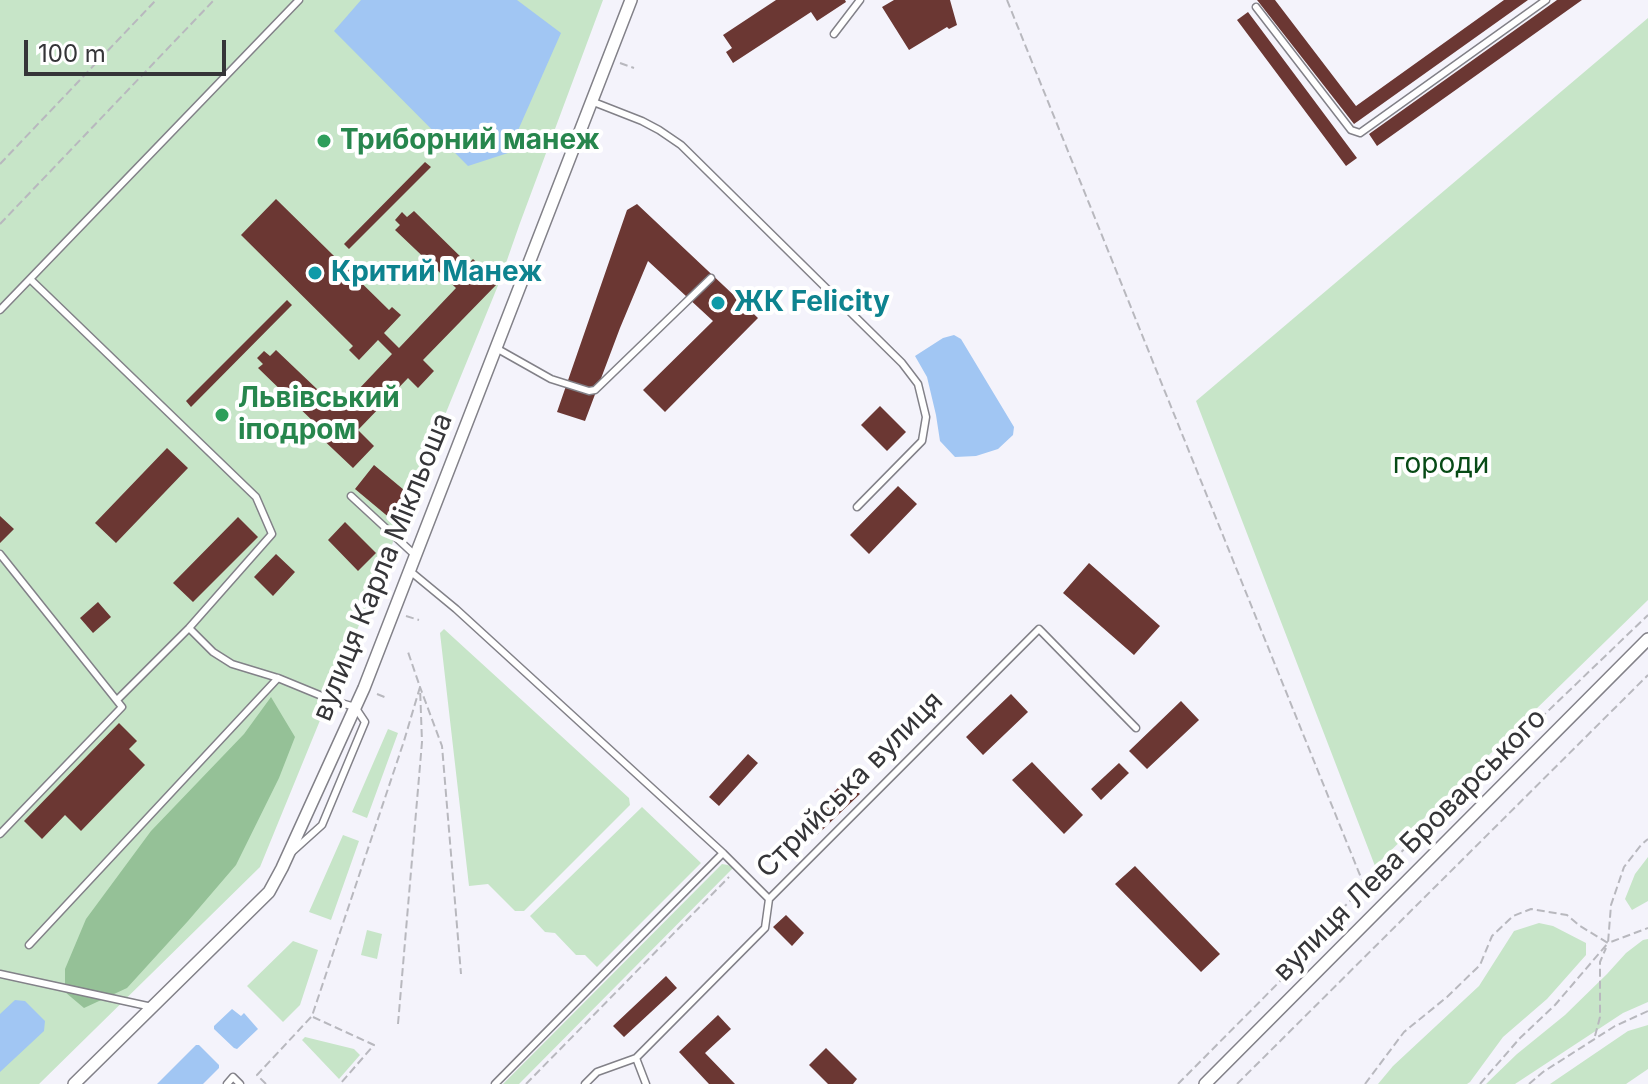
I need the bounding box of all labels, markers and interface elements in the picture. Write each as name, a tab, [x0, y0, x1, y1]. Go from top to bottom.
scale bar	[28, 24, 230, 74]
text: 100 m	[38, 39, 106, 68]
place label: Триборний манеж	[340, 124, 600, 158]
marker: Триборний манеж	[315, 132, 333, 150]
place label: Критий Манеж	[331, 256, 542, 290]
marker: Критий Манеж	[306, 264, 324, 282]
place label: ЖК Felicity	[734, 286, 890, 320]
marker: ЖК Felicity	[709, 294, 727, 312]
place label: Львівський іподром	[238, 382, 400, 448]
marker: Львівський іподром	[213, 406, 231, 424]
street label: вулиця Карла Мікльоша	[306, 408, 460, 726]
park label: городи	[1393, 448, 1489, 482]
street label: Стрийська вулиця	[750, 685, 950, 885]
street label: вулиця Лева Броварського	[1267, 702, 1553, 988]

